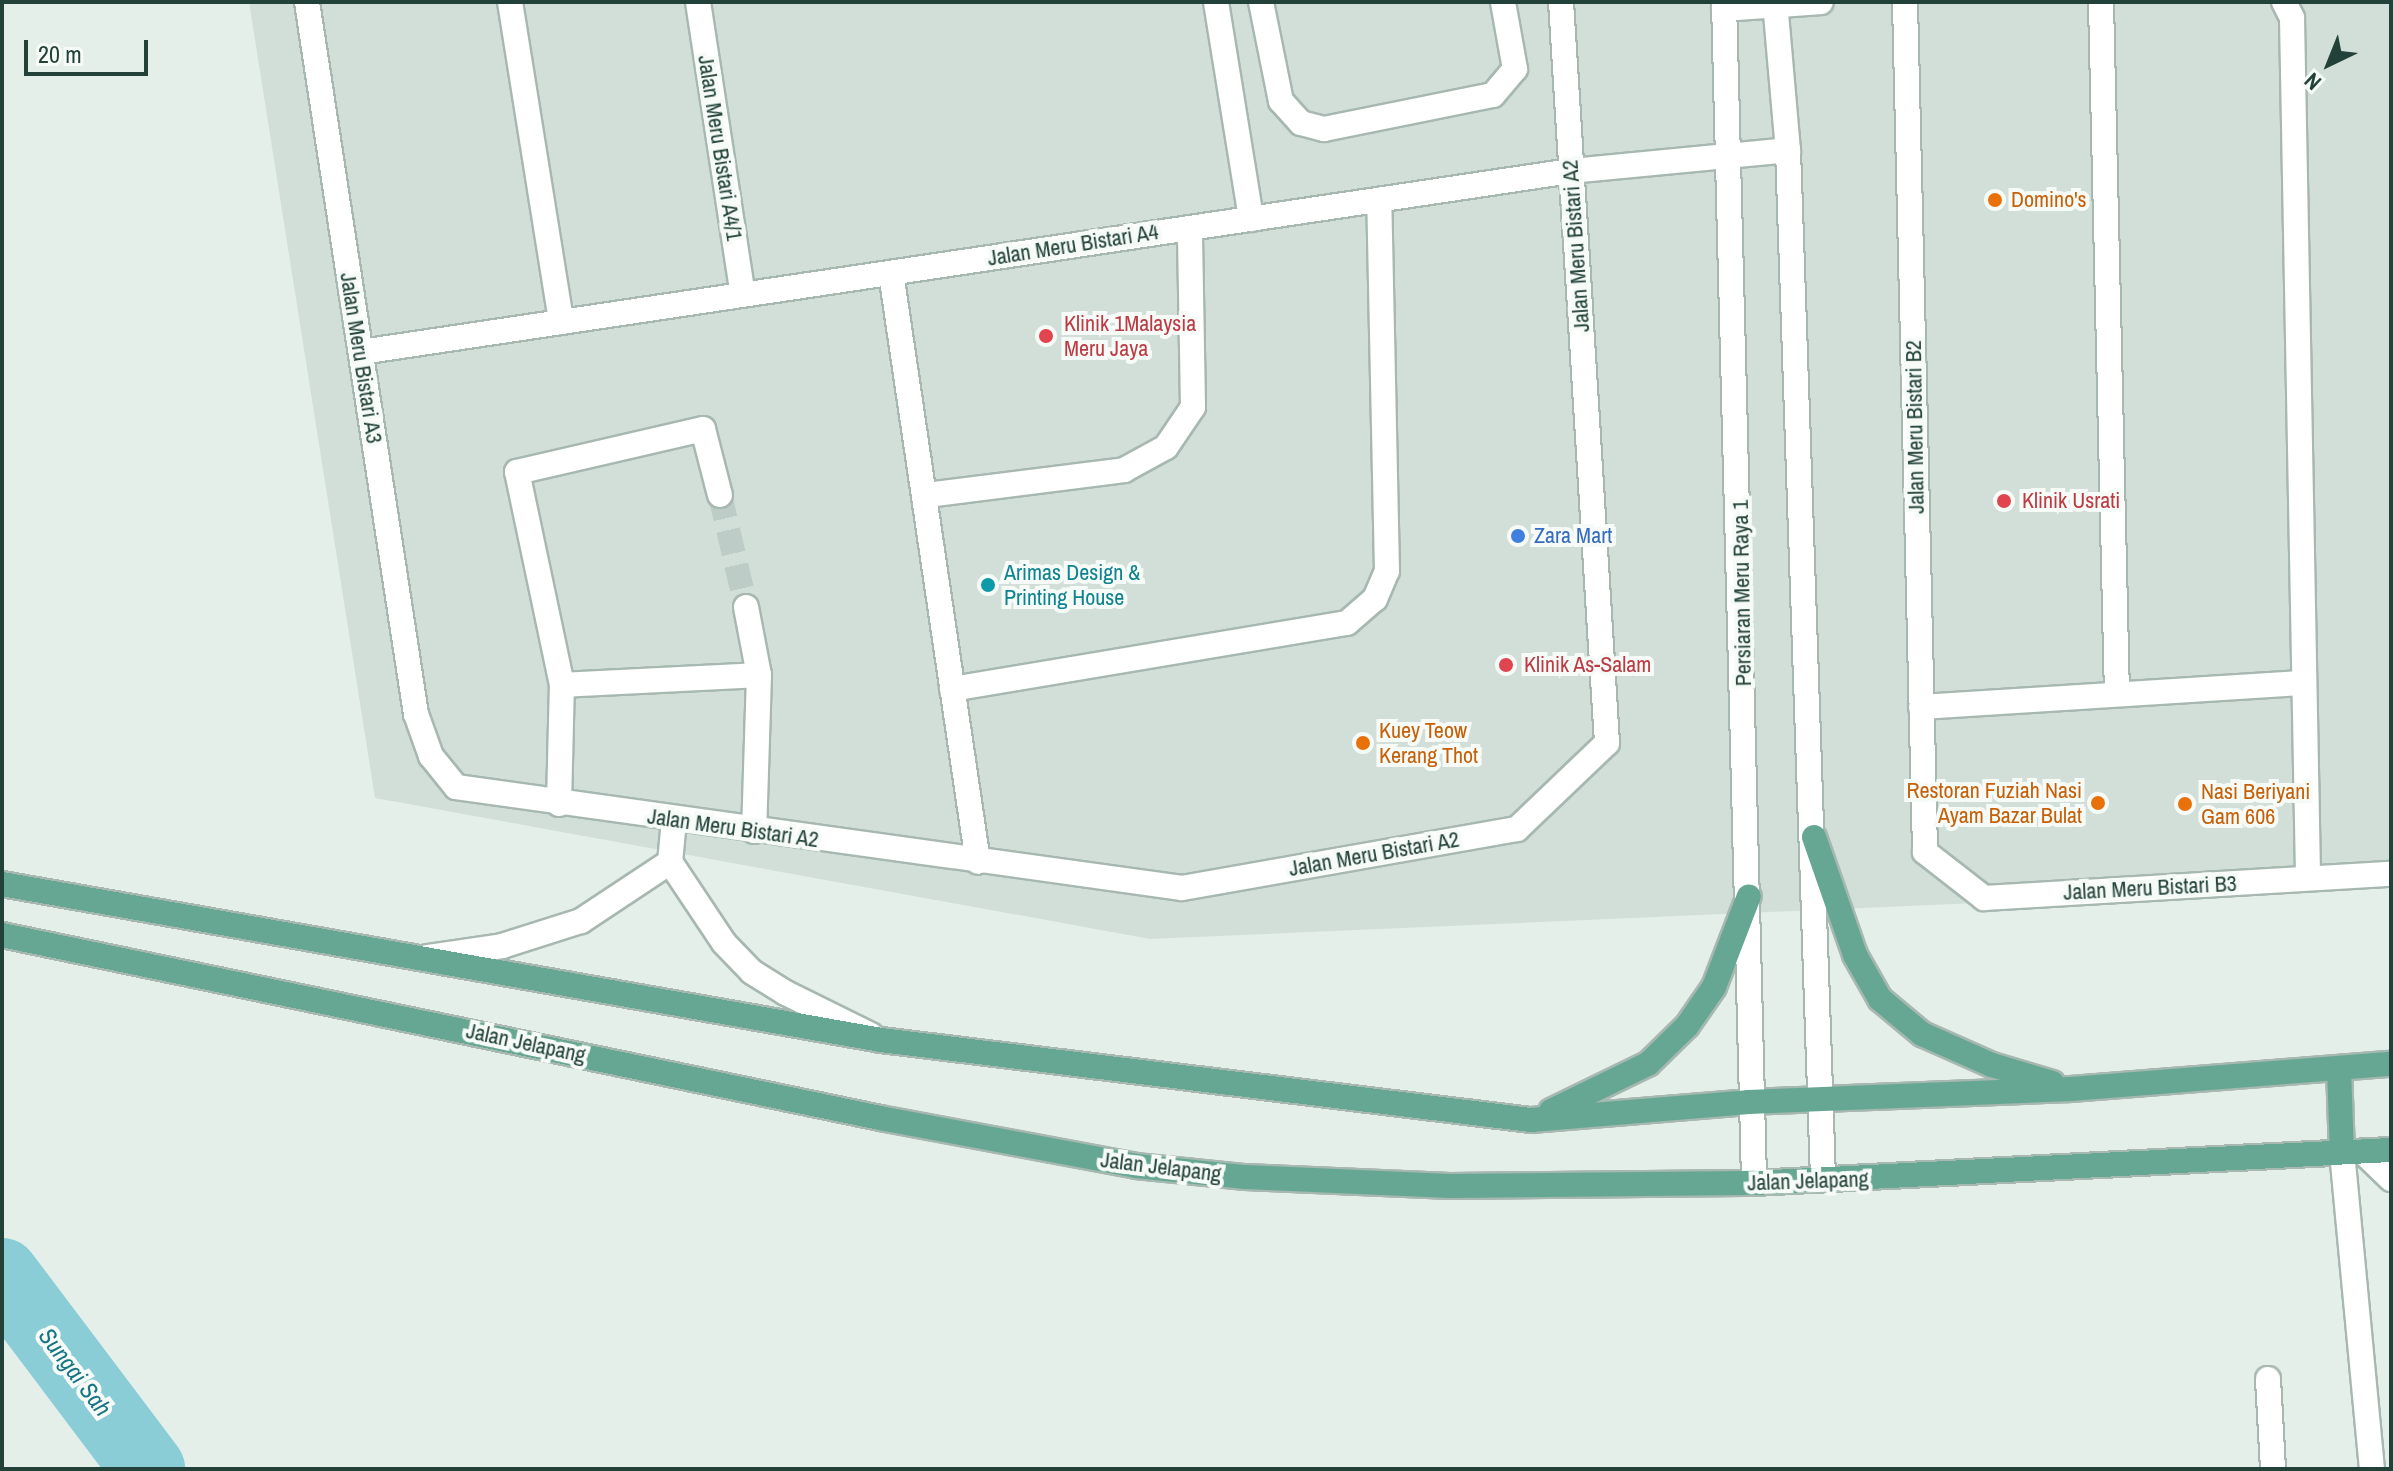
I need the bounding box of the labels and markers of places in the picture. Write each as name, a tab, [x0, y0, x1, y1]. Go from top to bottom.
place label: Domino's	[2011, 187, 2087, 213]
marker: Domino's	[1986, 191, 2004, 209]
place label: Klinik 1Malaysia Meru Jaya	[1064, 310, 1196, 362]
marker: Klinik 1Malaysia Meru Jaya	[1035, 325, 1057, 347]
place label: Klinik Usrati	[2022, 488, 2120, 514]
marker: Klinik Usrati	[1993, 490, 2015, 512]
place label: Zara Mart	[1534, 523, 1612, 549]
marker: Zara Mart	[1509, 527, 1527, 545]
place label: Arimas Design & Printing House	[1004, 559, 1140, 610]
marker: Arimas Design & Printing House	[979, 576, 997, 594]
place label: Klinik As-Salam	[1524, 652, 1652, 678]
marker: Klinik As-Salam	[1495, 654, 1517, 676]
place label: Kuey Teow Kerang Thot	[1379, 717, 1478, 768]
marker: Kuey Teow Kerang Thot	[1354, 734, 1372, 752]
place label: Restoran Fuziah Nasi Ayam Bazar Bulat	[1907, 777, 2082, 828]
place label: Nasi Beriyani Gam 606	[2201, 778, 2310, 830]
marker: Restoran Fuziah Nasi Ayam Bazar Bulat	[2089, 794, 2107, 812]
marker: Nasi Beriyani Gam 606	[2176, 795, 2194, 813]

